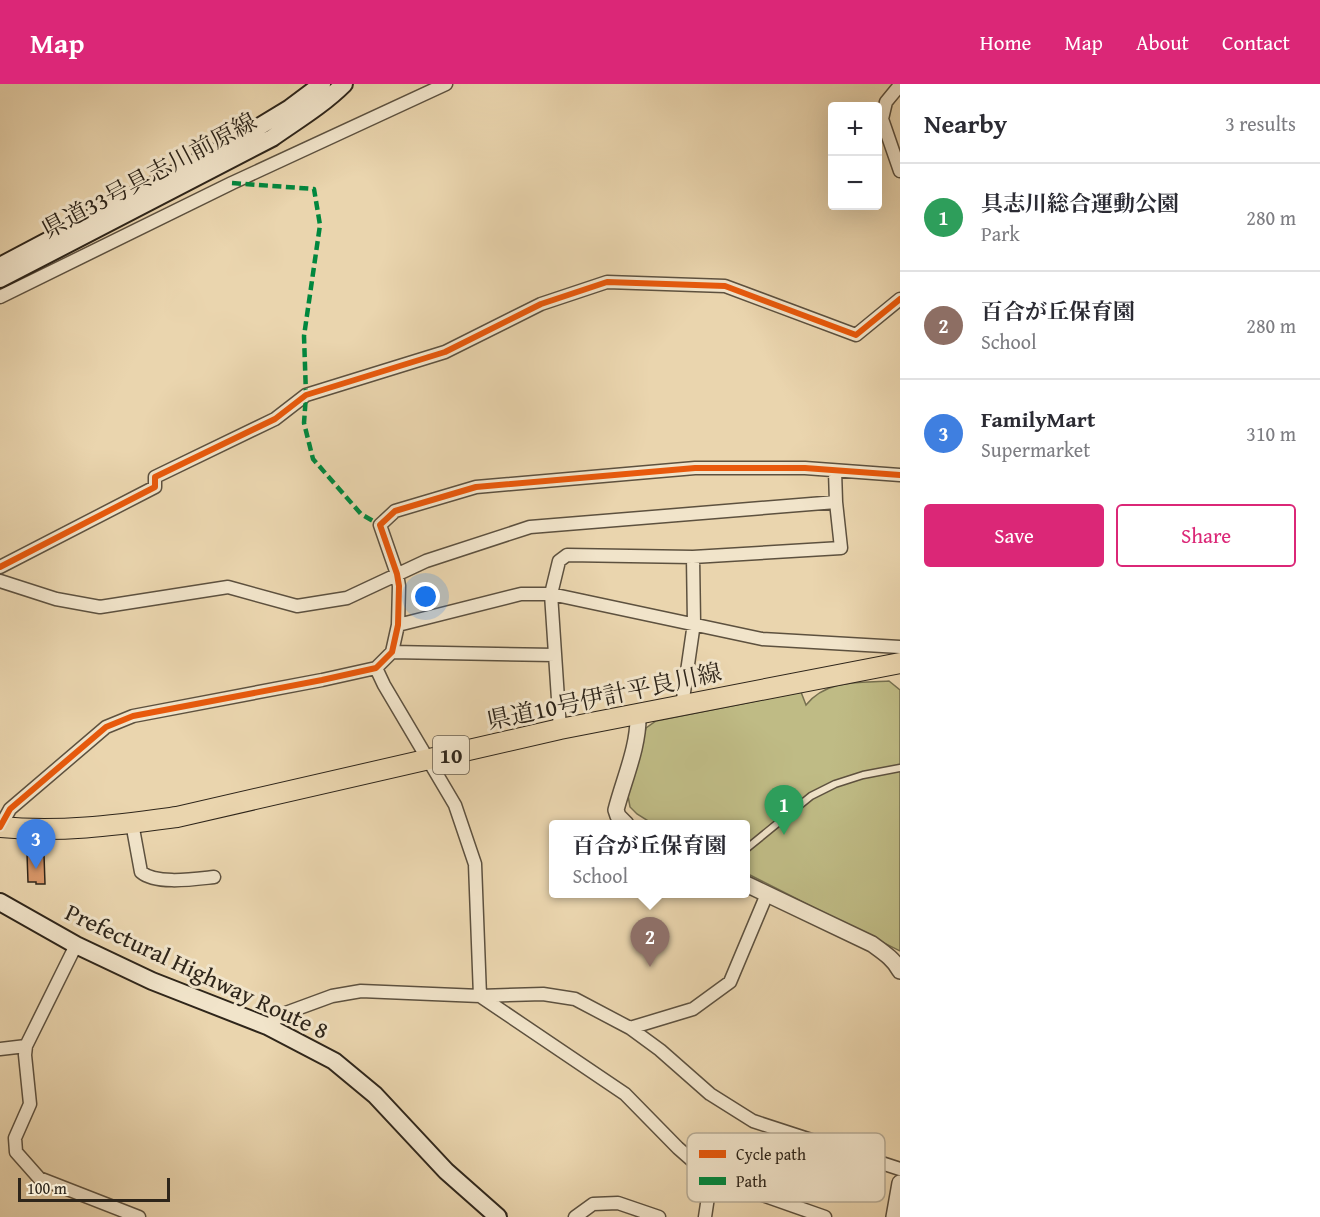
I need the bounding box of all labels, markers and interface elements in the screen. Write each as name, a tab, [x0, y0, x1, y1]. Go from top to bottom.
text: Map	[30, 22, 84, 63]
text: Home	[980, 27, 1031, 58]
text: Map	[1064, 27, 1103, 58]
text: About	[1136, 27, 1189, 58]
text: Contact	[1222, 27, 1290, 58]
map controls	[828, 102, 882, 210]
button: +	[828, 102, 882, 156]
street label: 県道33号具志川前原線	[35, 103, 263, 247]
text: Nearby	[924, 104, 1007, 143]
text: 3 results	[1225, 109, 1296, 138]
button: −	[828, 156, 882, 210]
text: 具志川総合運動公園	[981, 187, 1179, 219]
text: 1	[938, 203, 949, 232]
text: 280 m	[1246, 203, 1296, 232]
text: Park	[981, 219, 1020, 248]
text: 百合が丘保育園	[981, 295, 1135, 327]
text: 2	[938, 311, 949, 340]
text: 280 m	[1246, 311, 1296, 340]
text: School	[981, 327, 1037, 356]
text: FamilyMart	[981, 403, 1095, 435]
text: 3	[938, 419, 949, 448]
text: 310 m	[1246, 419, 1296, 448]
text: Supermarket	[981, 435, 1090, 464]
button: Save	[924, 504, 1104, 567]
button: Share	[1116, 504, 1296, 567]
your location	[411, 582, 440, 611]
street label: 県道10号伊計平良川線	[483, 654, 725, 738]
road number: 10	[433, 736, 469, 774]
pin: 1	[764, 786, 804, 835]
pin: 3	[16, 820, 56, 869]
popup	[549, 820, 750, 898]
text: 百合が丘保育園	[572, 829, 727, 861]
text: School	[572, 861, 628, 890]
street label: Prefectural Highway Route 8	[60, 895, 334, 1047]
pin: 2	[630, 918, 670, 967]
legend	[687, 1133, 885, 1202]
text: Cycle path	[736, 1142, 806, 1166]
text: Path	[736, 1169, 767, 1193]
scale bar	[18, 1175, 170, 1202]
text: 100 m	[27, 1176, 67, 1200]

